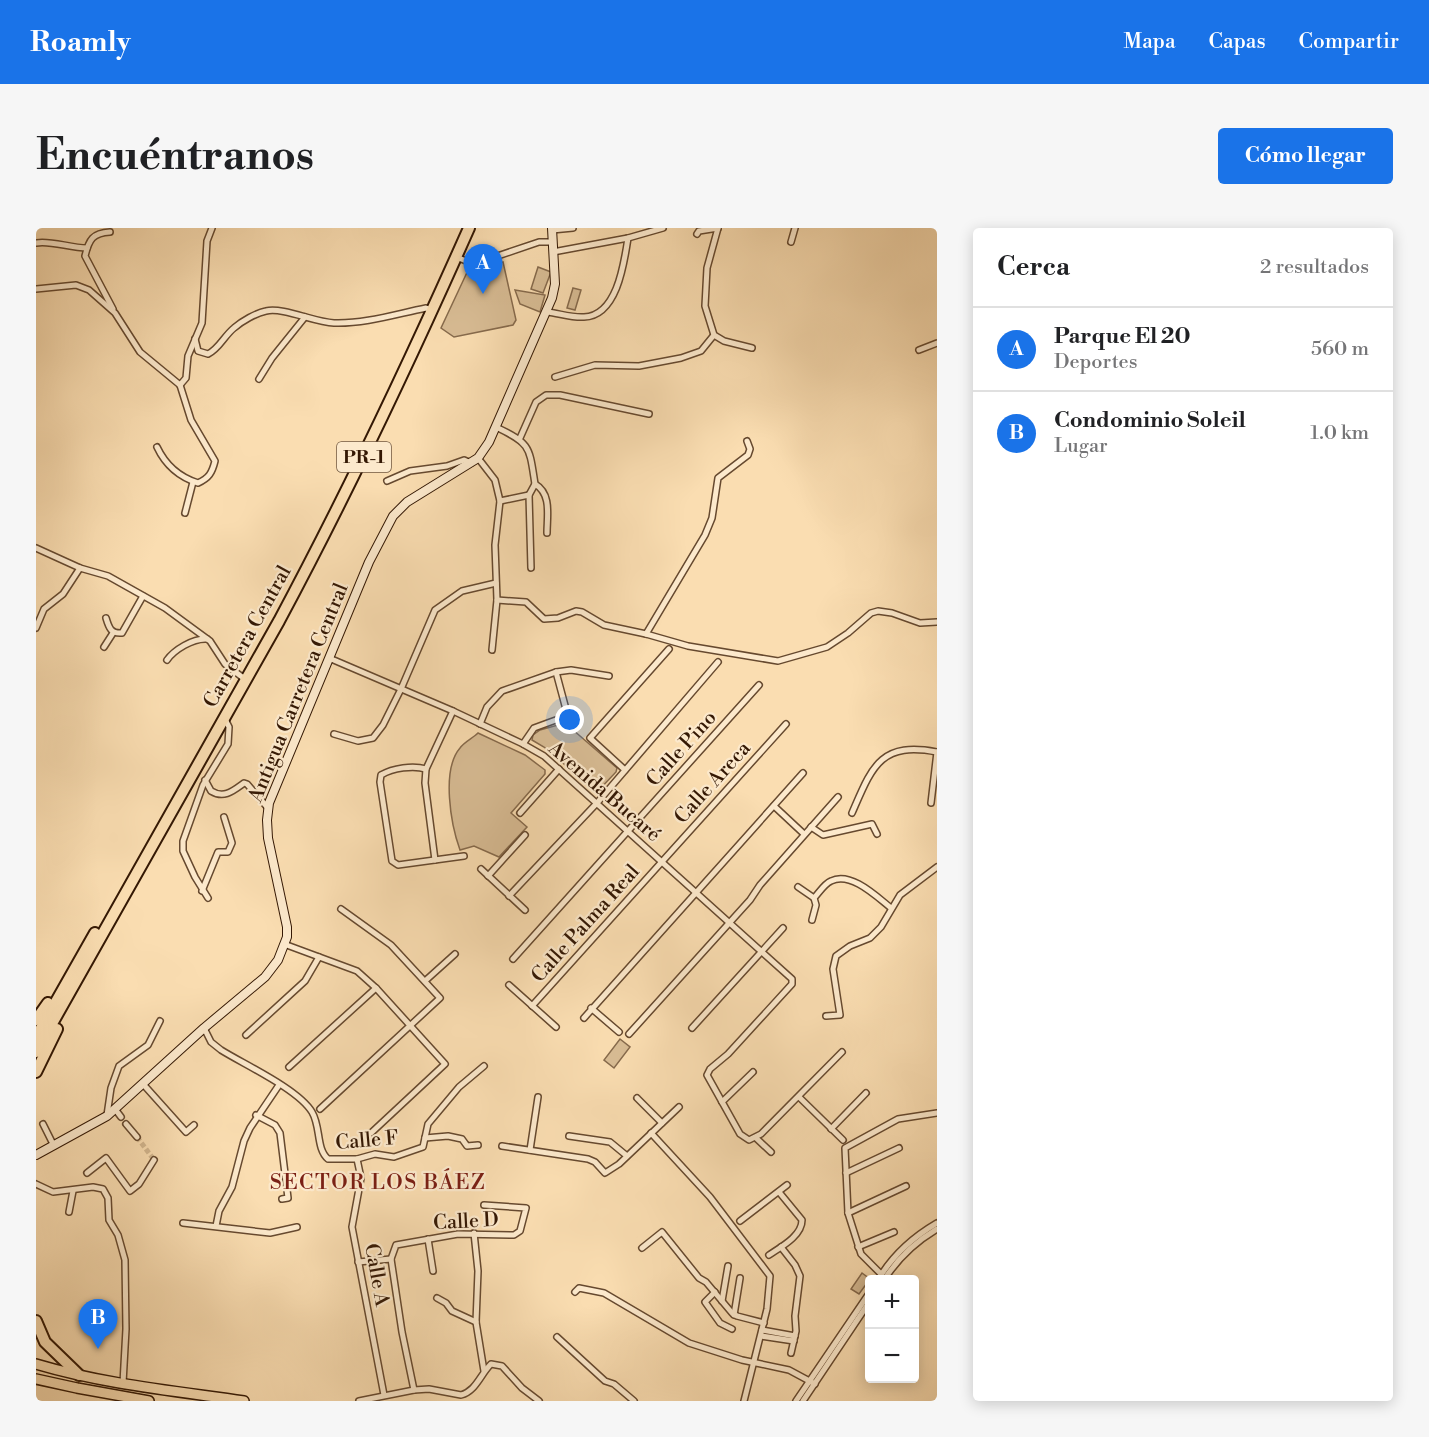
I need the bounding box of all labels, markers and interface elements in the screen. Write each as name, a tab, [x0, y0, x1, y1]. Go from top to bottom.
text: Roamly	[30, 25, 131, 60]
text: Mapa	[1124, 29, 1176, 55]
text: Capas	[1209, 29, 1266, 55]
text: Compartir	[1299, 29, 1399, 55]
button: Cómo llegar	[1218, 128, 1393, 184]
text: Encuéntranos	[36, 130, 314, 183]
pin: A	[464, 244, 502, 294]
text: Cerca	[997, 251, 1070, 283]
text: 2 resultados	[1260, 255, 1369, 280]
text: Parque El 20	[1054, 323, 1190, 350]
text: A	[1009, 337, 1024, 362]
text: 560 m	[1311, 337, 1369, 362]
text: Deportes	[1054, 350, 1137, 375]
text: Condominio Soleil	[1054, 407, 1246, 434]
text: B	[1009, 421, 1024, 446]
text: 1.0 km	[1310, 421, 1369, 446]
text: Lugar	[1054, 434, 1108, 459]
road number: PR-1	[337, 442, 391, 472]
street label: Carretera Central	[199, 561, 297, 712]
street label: Antigua Carretera Central	[243, 580, 354, 807]
your location	[555, 705, 584, 734]
street label: Calle Pino	[641, 706, 723, 792]
street label: Avenida Bucaré	[542, 736, 665, 848]
street label: Calle Areca	[669, 736, 757, 829]
street label: Calle Palma Real	[526, 860, 646, 988]
street label: Calle F	[334, 1126, 400, 1156]
district label: SECTOR LOS BÁEZ	[270, 1168, 486, 1196]
street label: Calle D	[433, 1208, 499, 1236]
street label: Calle A	[358, 1241, 394, 1310]
map controls	[865, 1275, 919, 1383]
button: +	[865, 1275, 919, 1329]
pin: B	[78, 1300, 118, 1349]
button: −	[865, 1329, 919, 1383]

